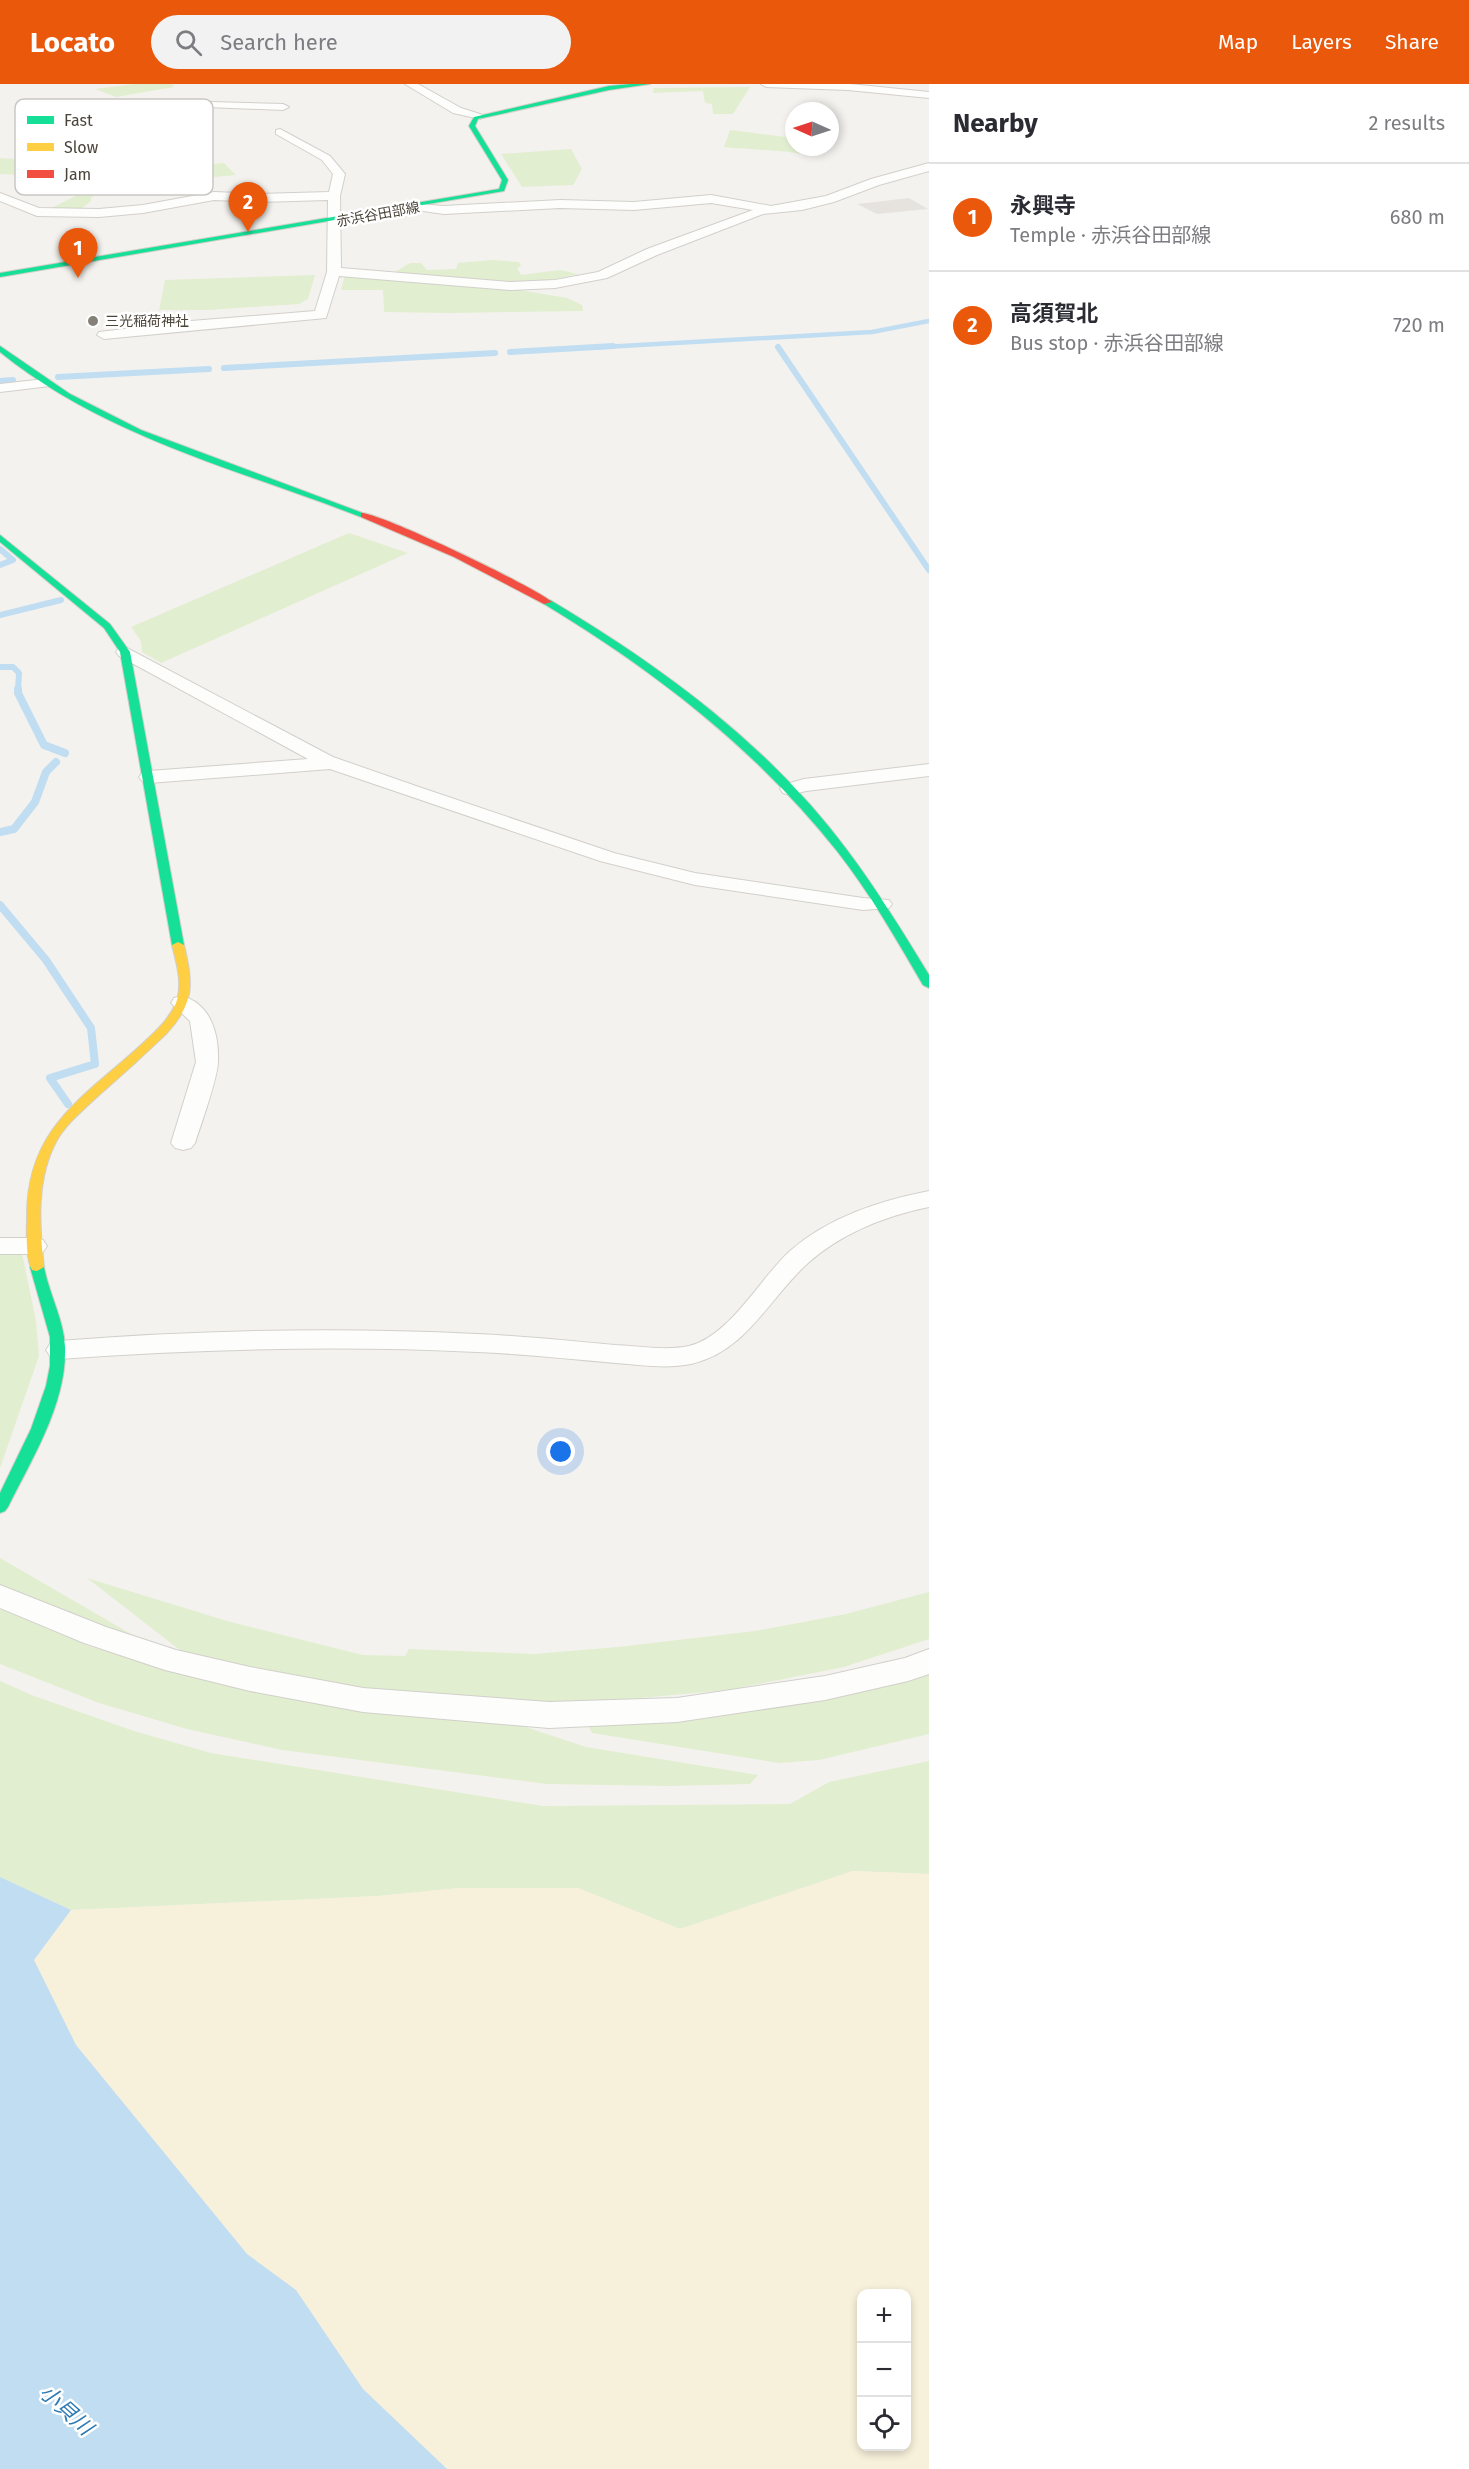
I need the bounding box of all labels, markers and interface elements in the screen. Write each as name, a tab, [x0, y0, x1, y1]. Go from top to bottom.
search box	[151, 15, 571, 69]
text: Locato	[30, 26, 115, 59]
icon: search	[172, 26, 205, 59]
text: Search here	[220, 29, 338, 56]
text: Map	[1218, 29, 1258, 55]
text: Layers	[1291, 29, 1352, 55]
text: Share	[1385, 29, 1439, 55]
legend	[15, 99, 213, 195]
north arrow	[785, 102, 839, 156]
text: Nearby	[953, 108, 1038, 139]
text: Fast	[64, 111, 93, 130]
text: 2 results	[1368, 111, 1445, 135]
text: Slow	[64, 138, 99, 157]
text: Jam	[64, 165, 91, 184]
pin: 2	[228, 182, 268, 232]
text: 永興寺	[1010, 192, 1076, 219]
street label: 赤浜谷田部線	[335, 199, 421, 230]
text: 1	[968, 205, 977, 229]
text: 680 m	[1390, 205, 1445, 229]
text: Temple · 赤浜谷田部線	[1010, 223, 1211, 247]
pin: 1	[58, 228, 98, 278]
text: 高須賀北	[1010, 300, 1098, 327]
place label: 三光稲荷神社	[105, 313, 189, 330]
text: 2	[967, 313, 978, 337]
text: 720 m	[1393, 313, 1445, 337]
marker: 三光稲荷神社	[86, 314, 100, 328]
text: Bus stop · 赤浜谷田部線	[1010, 331, 1224, 355]
your location	[546, 1437, 575, 1466]
map controls	[857, 2289, 911, 2451]
button: +	[857, 2289, 911, 2343]
button: −	[857, 2343, 911, 2397]
water label: 小貝川	[34, 2379, 100, 2442]
button: locate	[857, 2397, 911, 2451]

